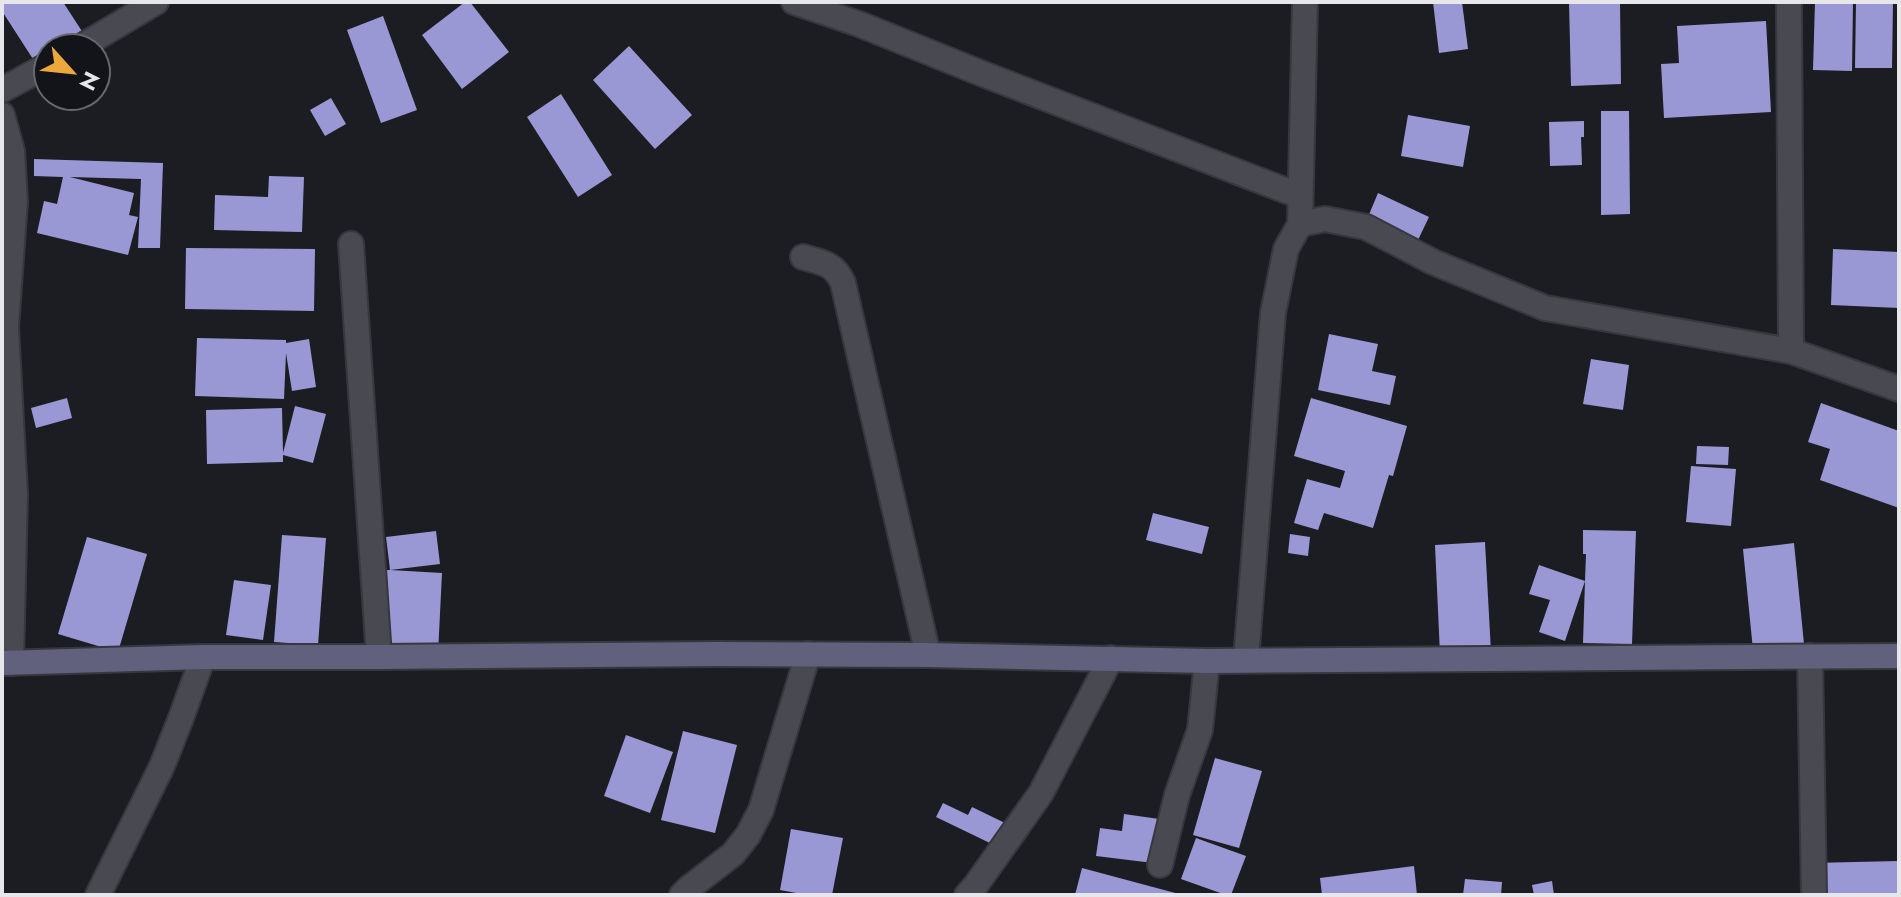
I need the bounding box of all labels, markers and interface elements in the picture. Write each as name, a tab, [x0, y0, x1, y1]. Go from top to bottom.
north arrow	[32, 32, 112, 112]
text: N	[72, 66, 108, 96]

